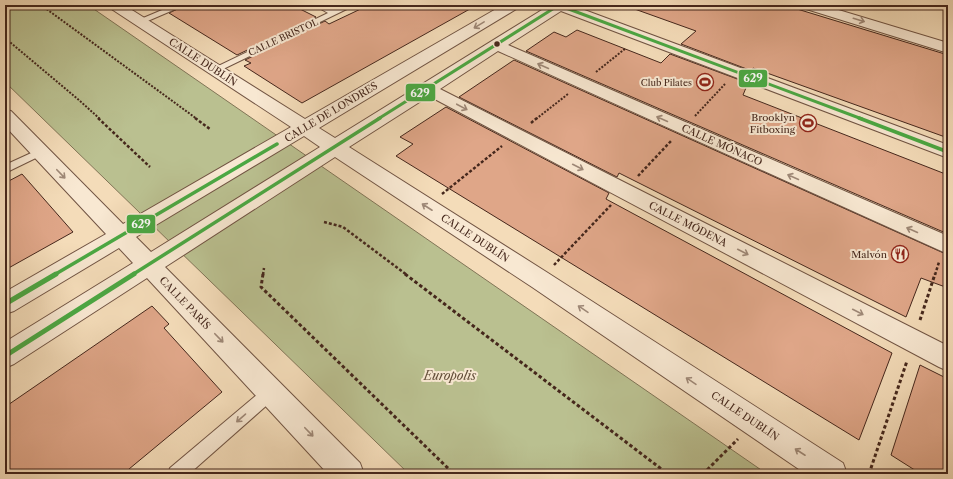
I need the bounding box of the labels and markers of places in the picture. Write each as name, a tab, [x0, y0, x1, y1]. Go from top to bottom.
unlabelled marker	[492, 39, 502, 49]
sports icon: Club Pilates	[695, 72, 715, 92]
place label: Club Pilates	[641, 77, 692, 88]
place label: Brooklyn Fitboxing	[750, 111, 796, 136]
sports icon: Brooklyn Fitboxing	[798, 113, 818, 133]
restaurant icon: Malvón	[890, 244, 910, 264]
place label: Malvón	[851, 248, 888, 261]

